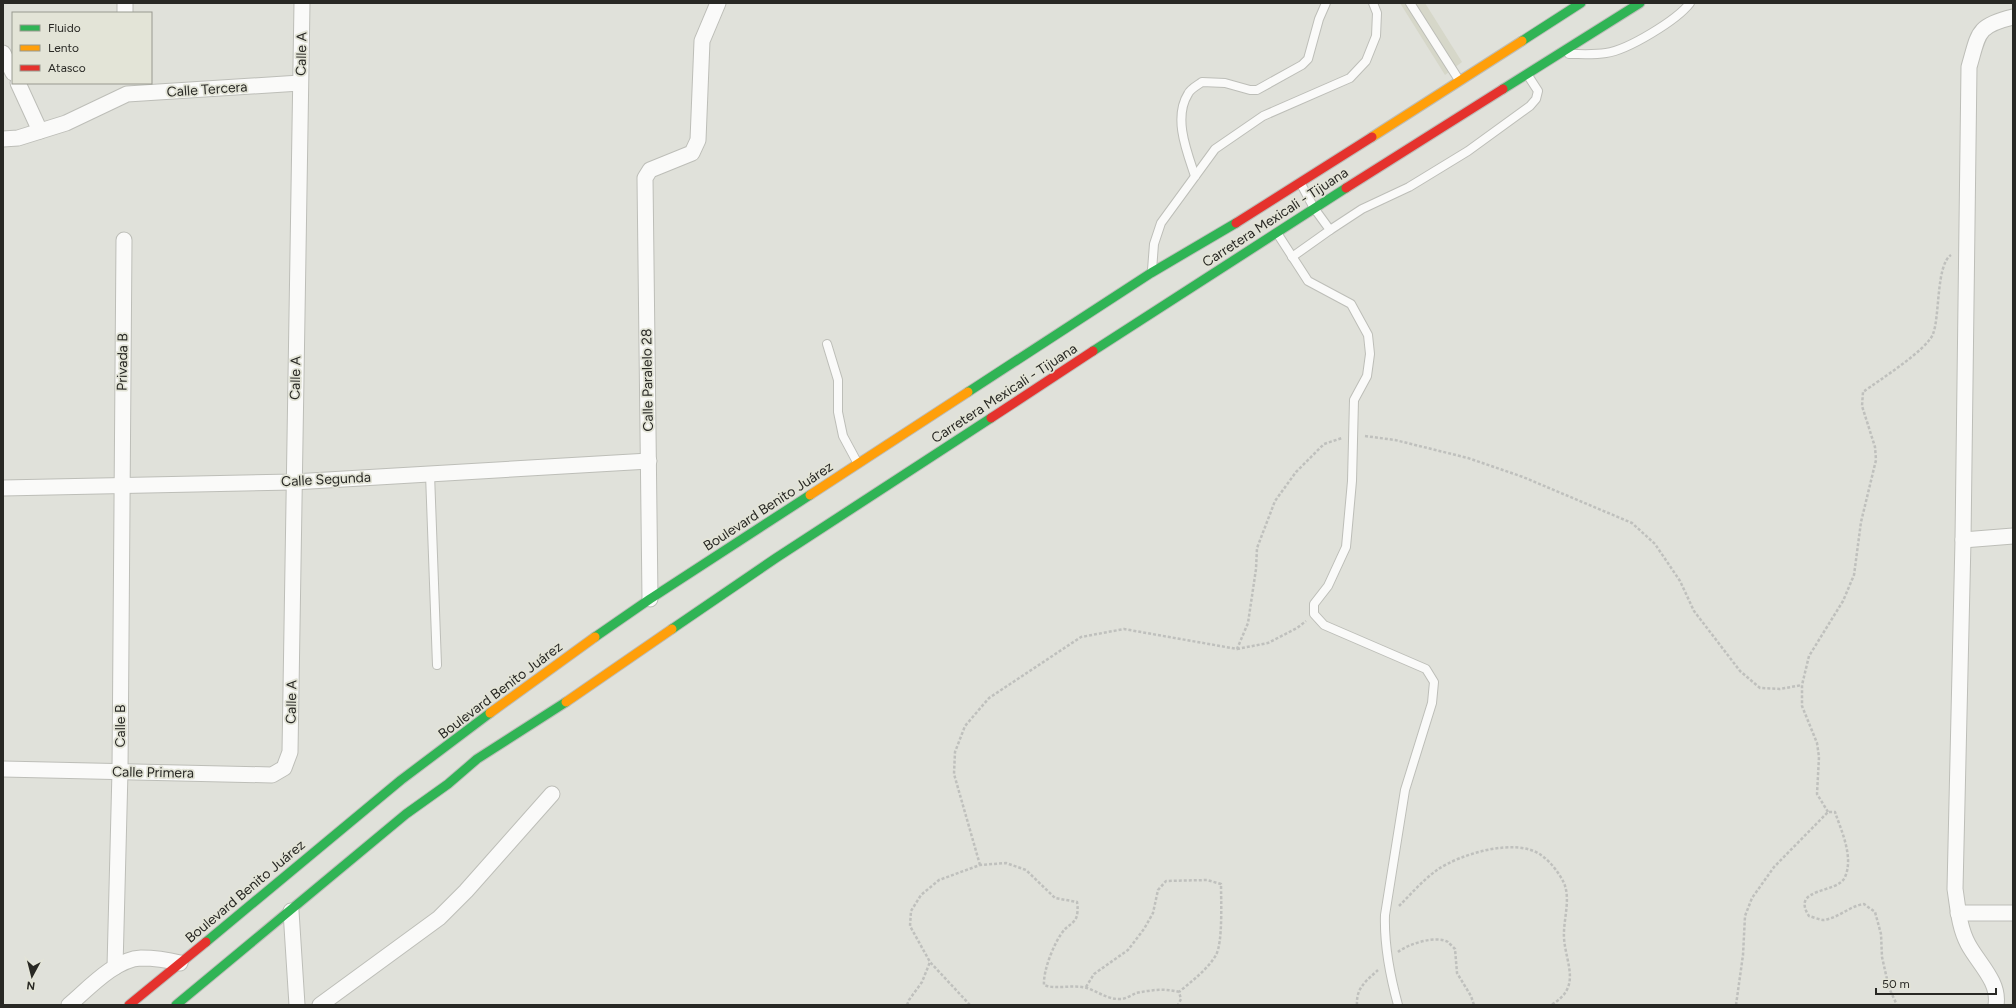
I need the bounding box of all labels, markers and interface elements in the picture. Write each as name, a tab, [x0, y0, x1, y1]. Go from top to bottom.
legend	[12, 12, 152, 84]
text: Fluido	[48, 21, 81, 35]
street label: Calle A	[293, 31, 310, 76]
text: Lento	[48, 41, 79, 55]
text: Atasco	[48, 61, 86, 75]
street label: Calle Tercera	[166, 78, 248, 101]
street label: Carretera Mexicali - Tijuana	[1199, 164, 1351, 271]
street label: Calle Paralelo 28	[638, 328, 657, 432]
street label: Privada B	[113, 333, 132, 391]
street label: Carretera Mexicali - Tijuana	[928, 340, 1080, 447]
street label: Calle A	[287, 355, 304, 400]
street label: Boulevard Benito Juárez	[700, 458, 836, 555]
street label: Calle Segunda	[281, 469, 371, 490]
street label: Boulevard Benito Juárez	[435, 638, 566, 743]
street label: Calle A	[283, 679, 300, 724]
street label: Calle B	[112, 704, 129, 748]
street label: Calle Primera	[112, 763, 194, 782]
street label: Boulevard Benito Juárez	[182, 836, 309, 946]
north arrow	[12, 956, 52, 996]
scale bar	[1876, 970, 1996, 996]
text: 50 m	[1882, 977, 1910, 991]
text: N	[26, 978, 36, 992]

